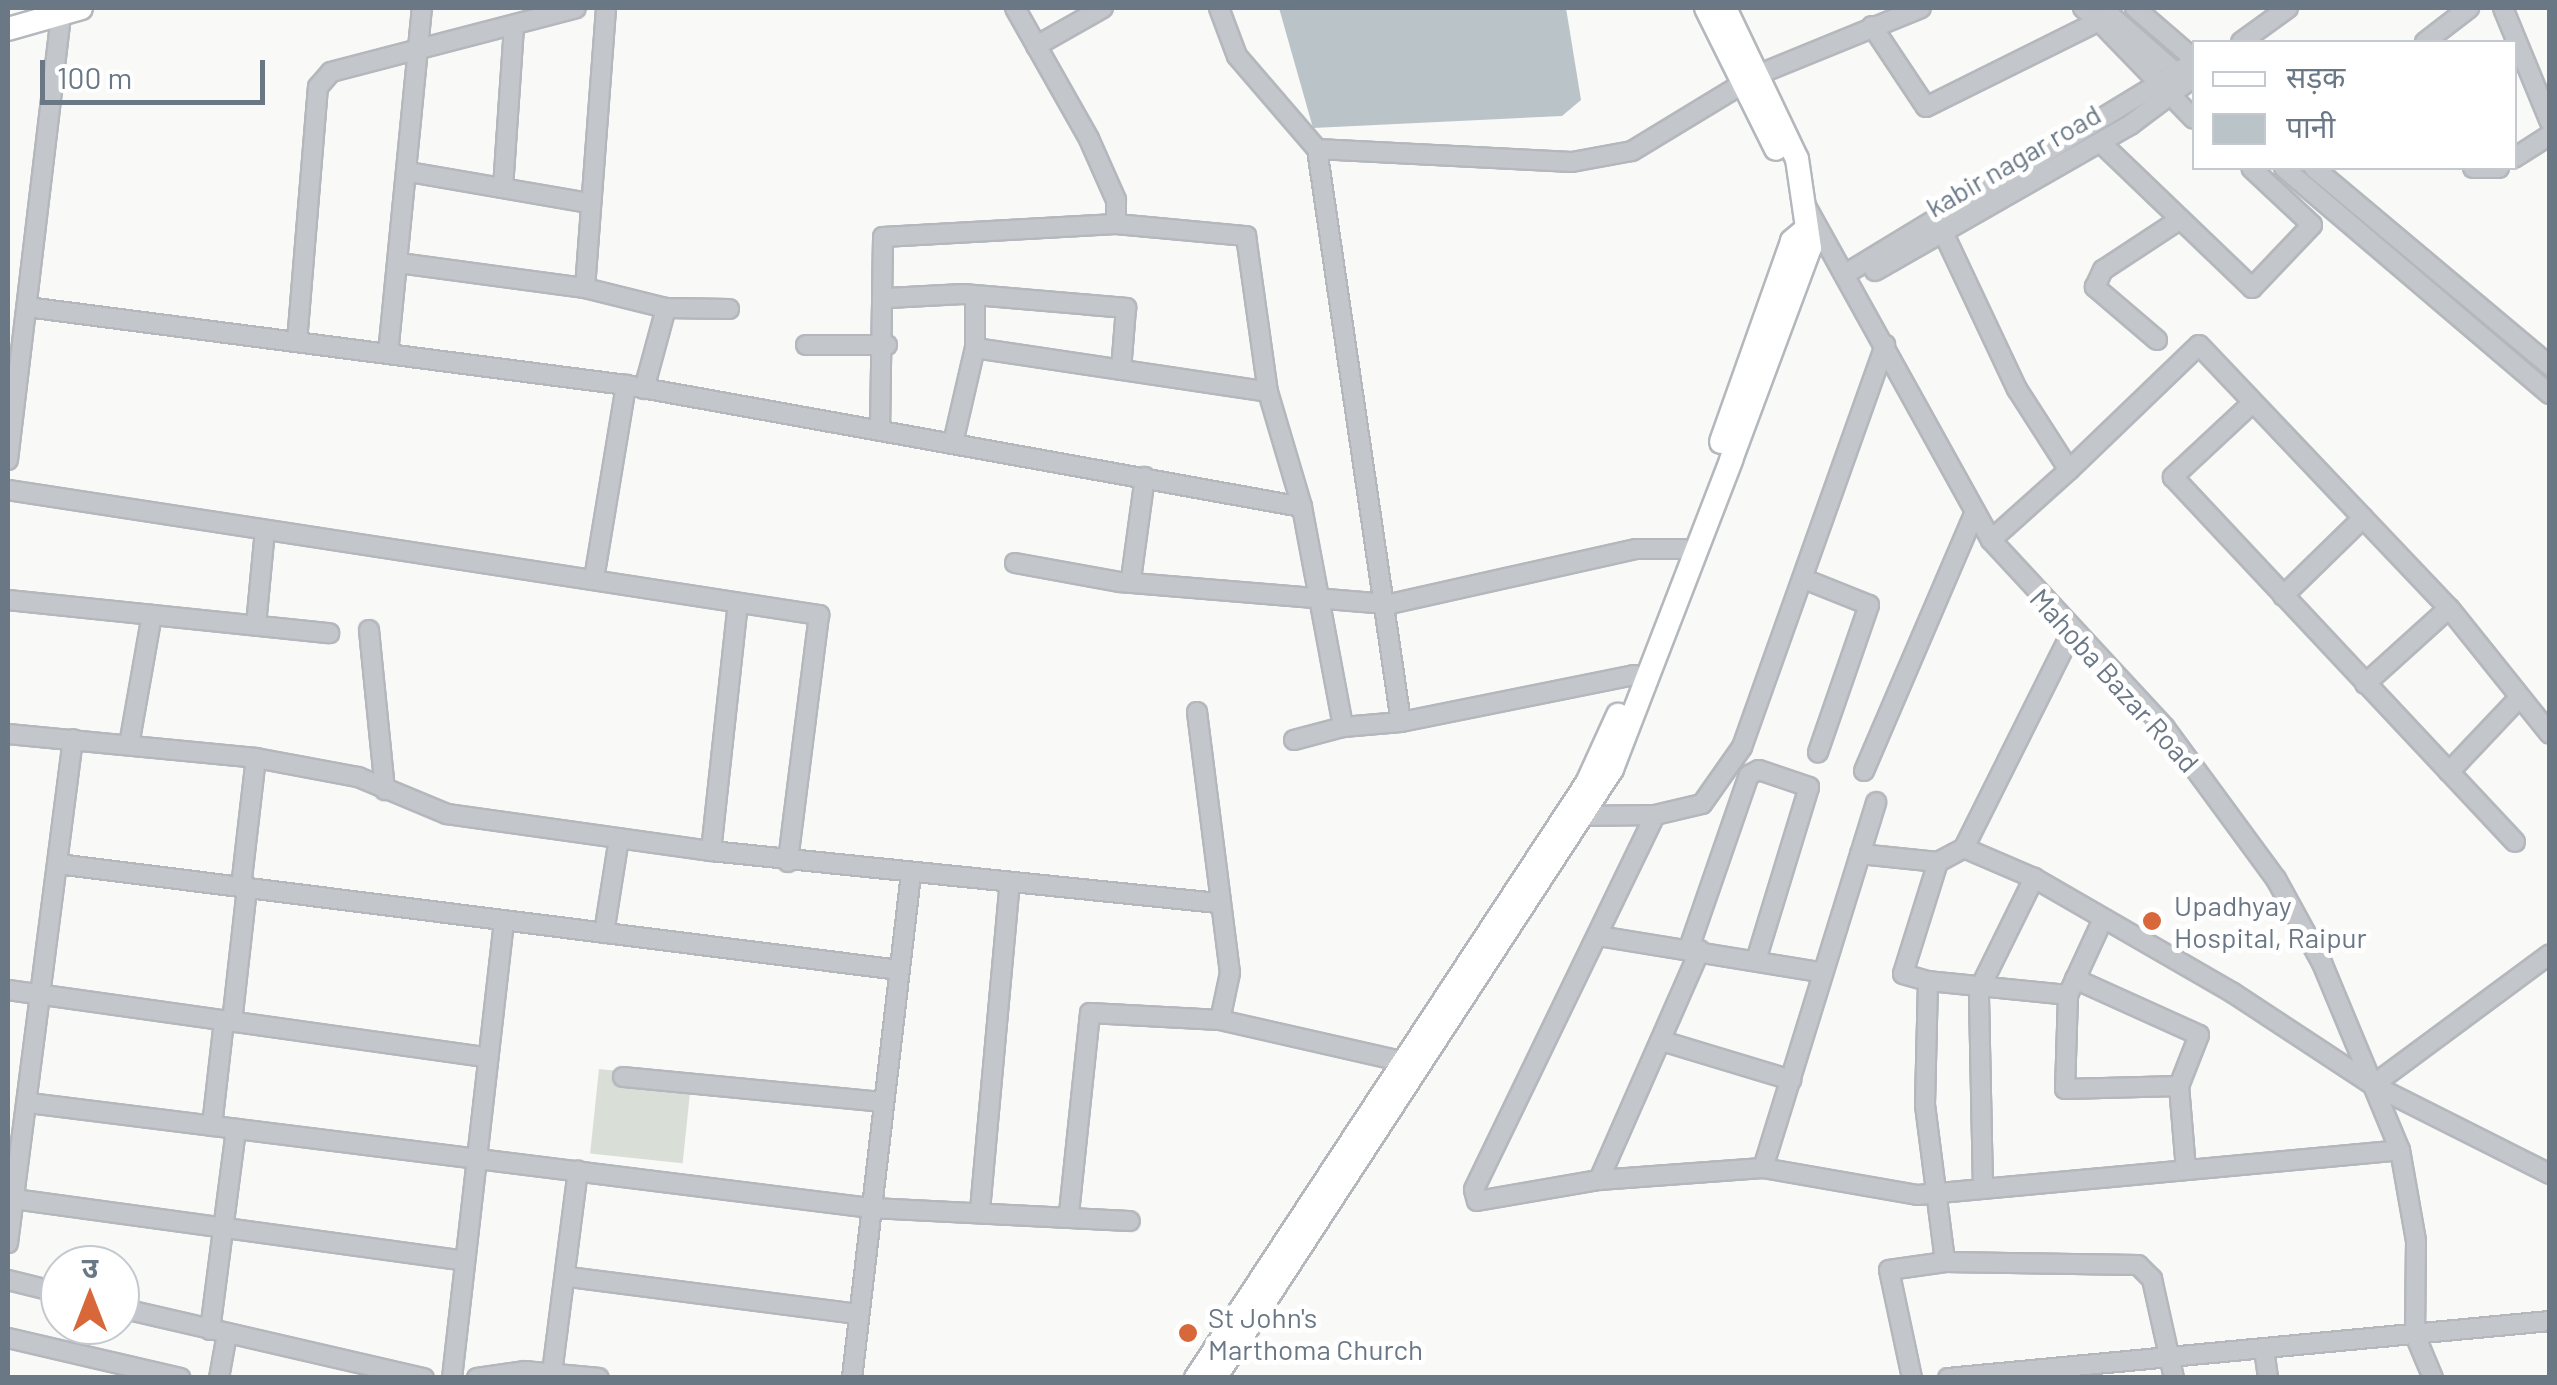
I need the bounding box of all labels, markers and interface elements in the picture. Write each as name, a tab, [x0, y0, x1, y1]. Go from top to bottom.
scale bar	[45, 40, 270, 102]
legend	[2192, 40, 2517, 170]
text: सड़क	[2286, 58, 2345, 94]
text: 100 m	[57, 59, 132, 95]
street label: kabir nagar road	[1920, 97, 2106, 223]
text: पानी	[2286, 108, 2335, 144]
street label: Mahoba Bazar Road	[2024, 581, 2206, 779]
place label: Upadhyay Hospital, Raipur	[2174, 888, 2367, 954]
marker: Upadhyay Hospital, Raipur	[2139, 908, 2165, 934]
north arrow	[40, 1245, 140, 1345]
text: उ	[82, 1250, 98, 1284]
place label: St John's Marthoma Church	[1208, 1300, 1423, 1366]
marker: St John's Marthoma Church	[1177, 1322, 1199, 1344]

